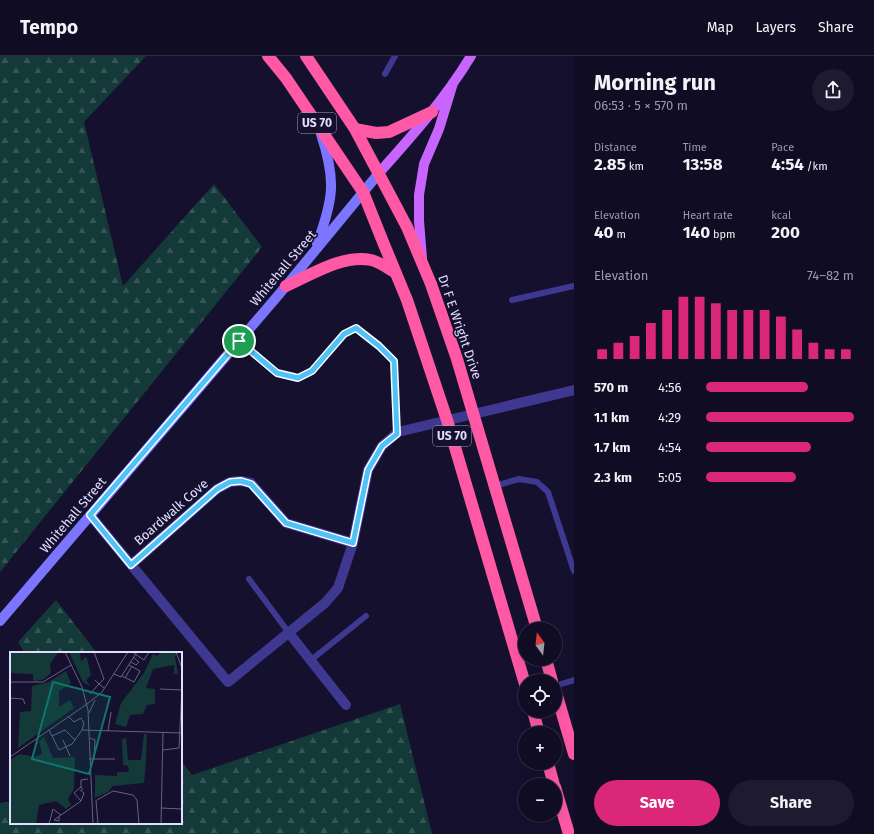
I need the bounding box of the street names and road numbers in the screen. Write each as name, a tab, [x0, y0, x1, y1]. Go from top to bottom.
road number: US 70	[298, 113, 336, 133]
street label: Whitehall Street	[247, 227, 319, 309]
street label: Dr F E Wright Drive	[435, 273, 485, 381]
road number: US 70	[433, 426, 471, 446]
street label: Whitehall Street	[37, 474, 109, 556]
street label: Boardwalk Cove	[131, 476, 211, 548]

